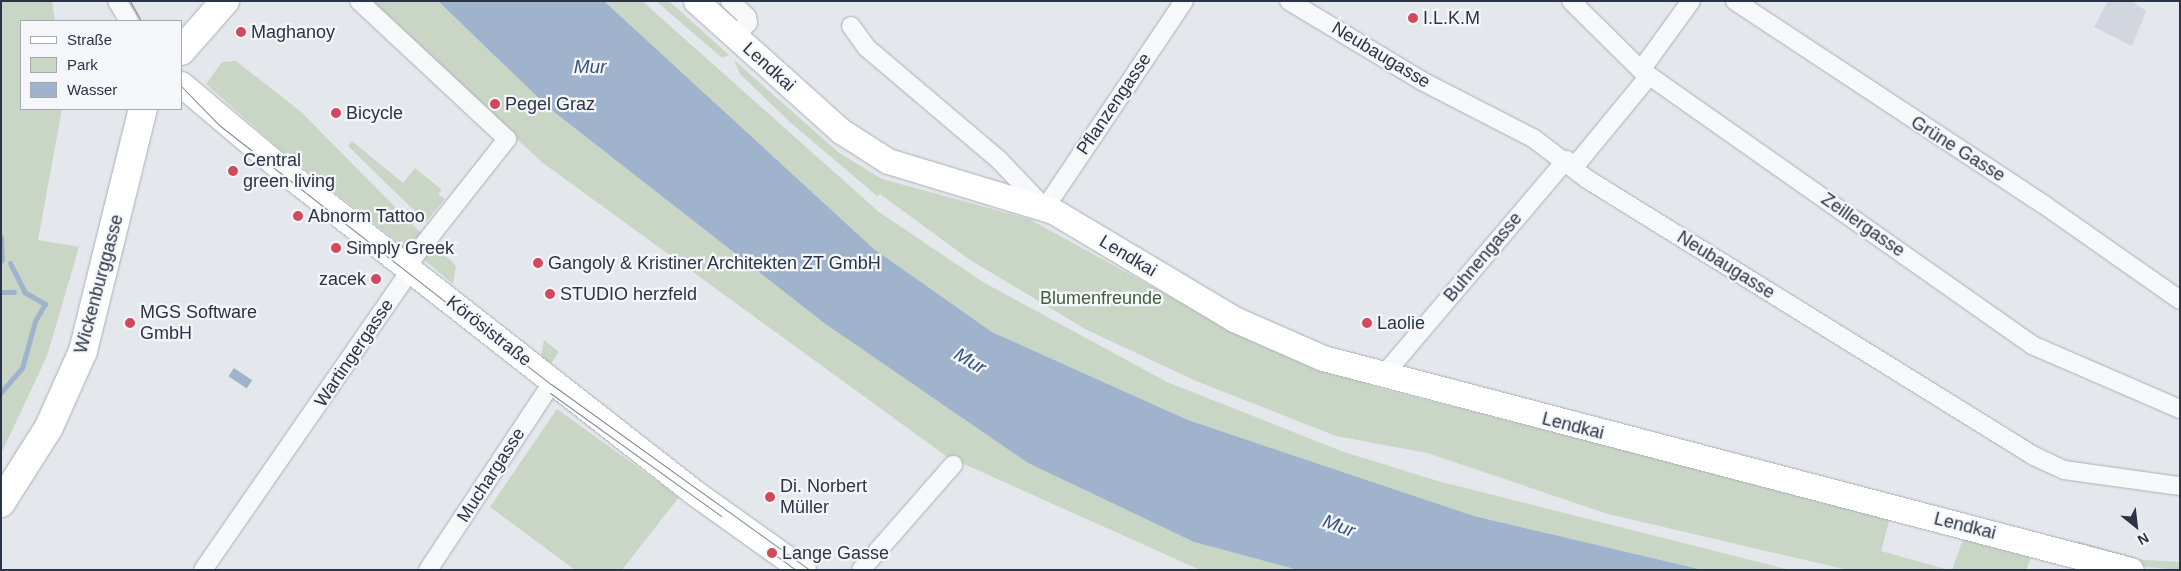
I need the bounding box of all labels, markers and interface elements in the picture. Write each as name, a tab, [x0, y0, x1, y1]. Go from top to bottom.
place label: I.L.K.M	[1423, 7, 1480, 29]
marker: I.L.K.M	[1407, 12, 1419, 24]
street label: Neubaugasse	[1328, 17, 1434, 93]
legend	[20, 20, 182, 110]
place label: Maghanoy	[251, 21, 335, 43]
marker: Maghanoy	[235, 26, 247, 38]
text: Straße	[67, 31, 112, 48]
street label: Lendkai	[738, 38, 800, 96]
street label: Pflanzengasse	[1072, 49, 1156, 159]
text: Park	[67, 56, 98, 73]
water label: Mur	[574, 56, 606, 78]
text: Wasser	[67, 81, 117, 98]
place label: Pegel Graz	[505, 93, 595, 115]
marker: Pegel Graz	[489, 98, 501, 110]
place label: Bicycle	[346, 102, 403, 124]
marker: Bicycle	[330, 107, 342, 119]
street label: Grüne Gasse	[1907, 111, 2009, 187]
place label: Central green living	[243, 150, 335, 192]
marker: Central green living	[227, 165, 239, 177]
street label: Zeillergasse	[1817, 188, 1909, 262]
place label: Abnorm Tattoo	[308, 205, 425, 227]
street label: Buhnengasse	[1439, 208, 1527, 306]
marker: Abnorm Tattoo	[292, 210, 304, 222]
street label: Wickenburggasse	[70, 212, 128, 356]
street label: Neubaugasse	[1673, 226, 1779, 304]
street label: Lendkai	[1095, 231, 1161, 281]
place label: Simply Greek	[346, 237, 454, 259]
marker: Simply Greek	[330, 242, 342, 254]
place label: Gangoly & Kristiner Architekten ZT GmbH	[548, 252, 882, 274]
marker: Gangoly & Kristiner Architekten ZT GmbH	[532, 257, 544, 269]
place label: zacek	[319, 268, 366, 290]
marker: zacek	[370, 273, 382, 285]
place label: STUDIO herzfeld	[560, 283, 697, 305]
park label: Blumenfreunde	[1040, 287, 1162, 309]
marker: STUDIO herzfeld	[544, 288, 556, 300]
street label: Körösistraße	[442, 291, 536, 371]
street label: Wartingergasse	[310, 295, 398, 411]
place label: MGS Software GmbH	[140, 302, 257, 344]
place label: Laolie	[1377, 312, 1425, 334]
marker: MGS Software GmbH	[124, 317, 136, 329]
marker: Laolie	[1361, 317, 1373, 329]
water label: Mur	[950, 343, 990, 379]
street label: Lendkai	[1540, 408, 1606, 444]
street label: Muchargasse	[453, 424, 529, 526]
place label: Di. Norbert Müller	[780, 476, 867, 518]
marker: Di. Norbert Müller	[764, 491, 776, 503]
north arrow	[2111, 501, 2161, 551]
street label: Lendkai	[1932, 508, 1998, 544]
water label: Mur	[1320, 510, 1358, 542]
text: N	[2135, 530, 2152, 549]
place label: Lange Gasse	[782, 542, 889, 564]
marker: Lange Gasse	[766, 547, 778, 559]

